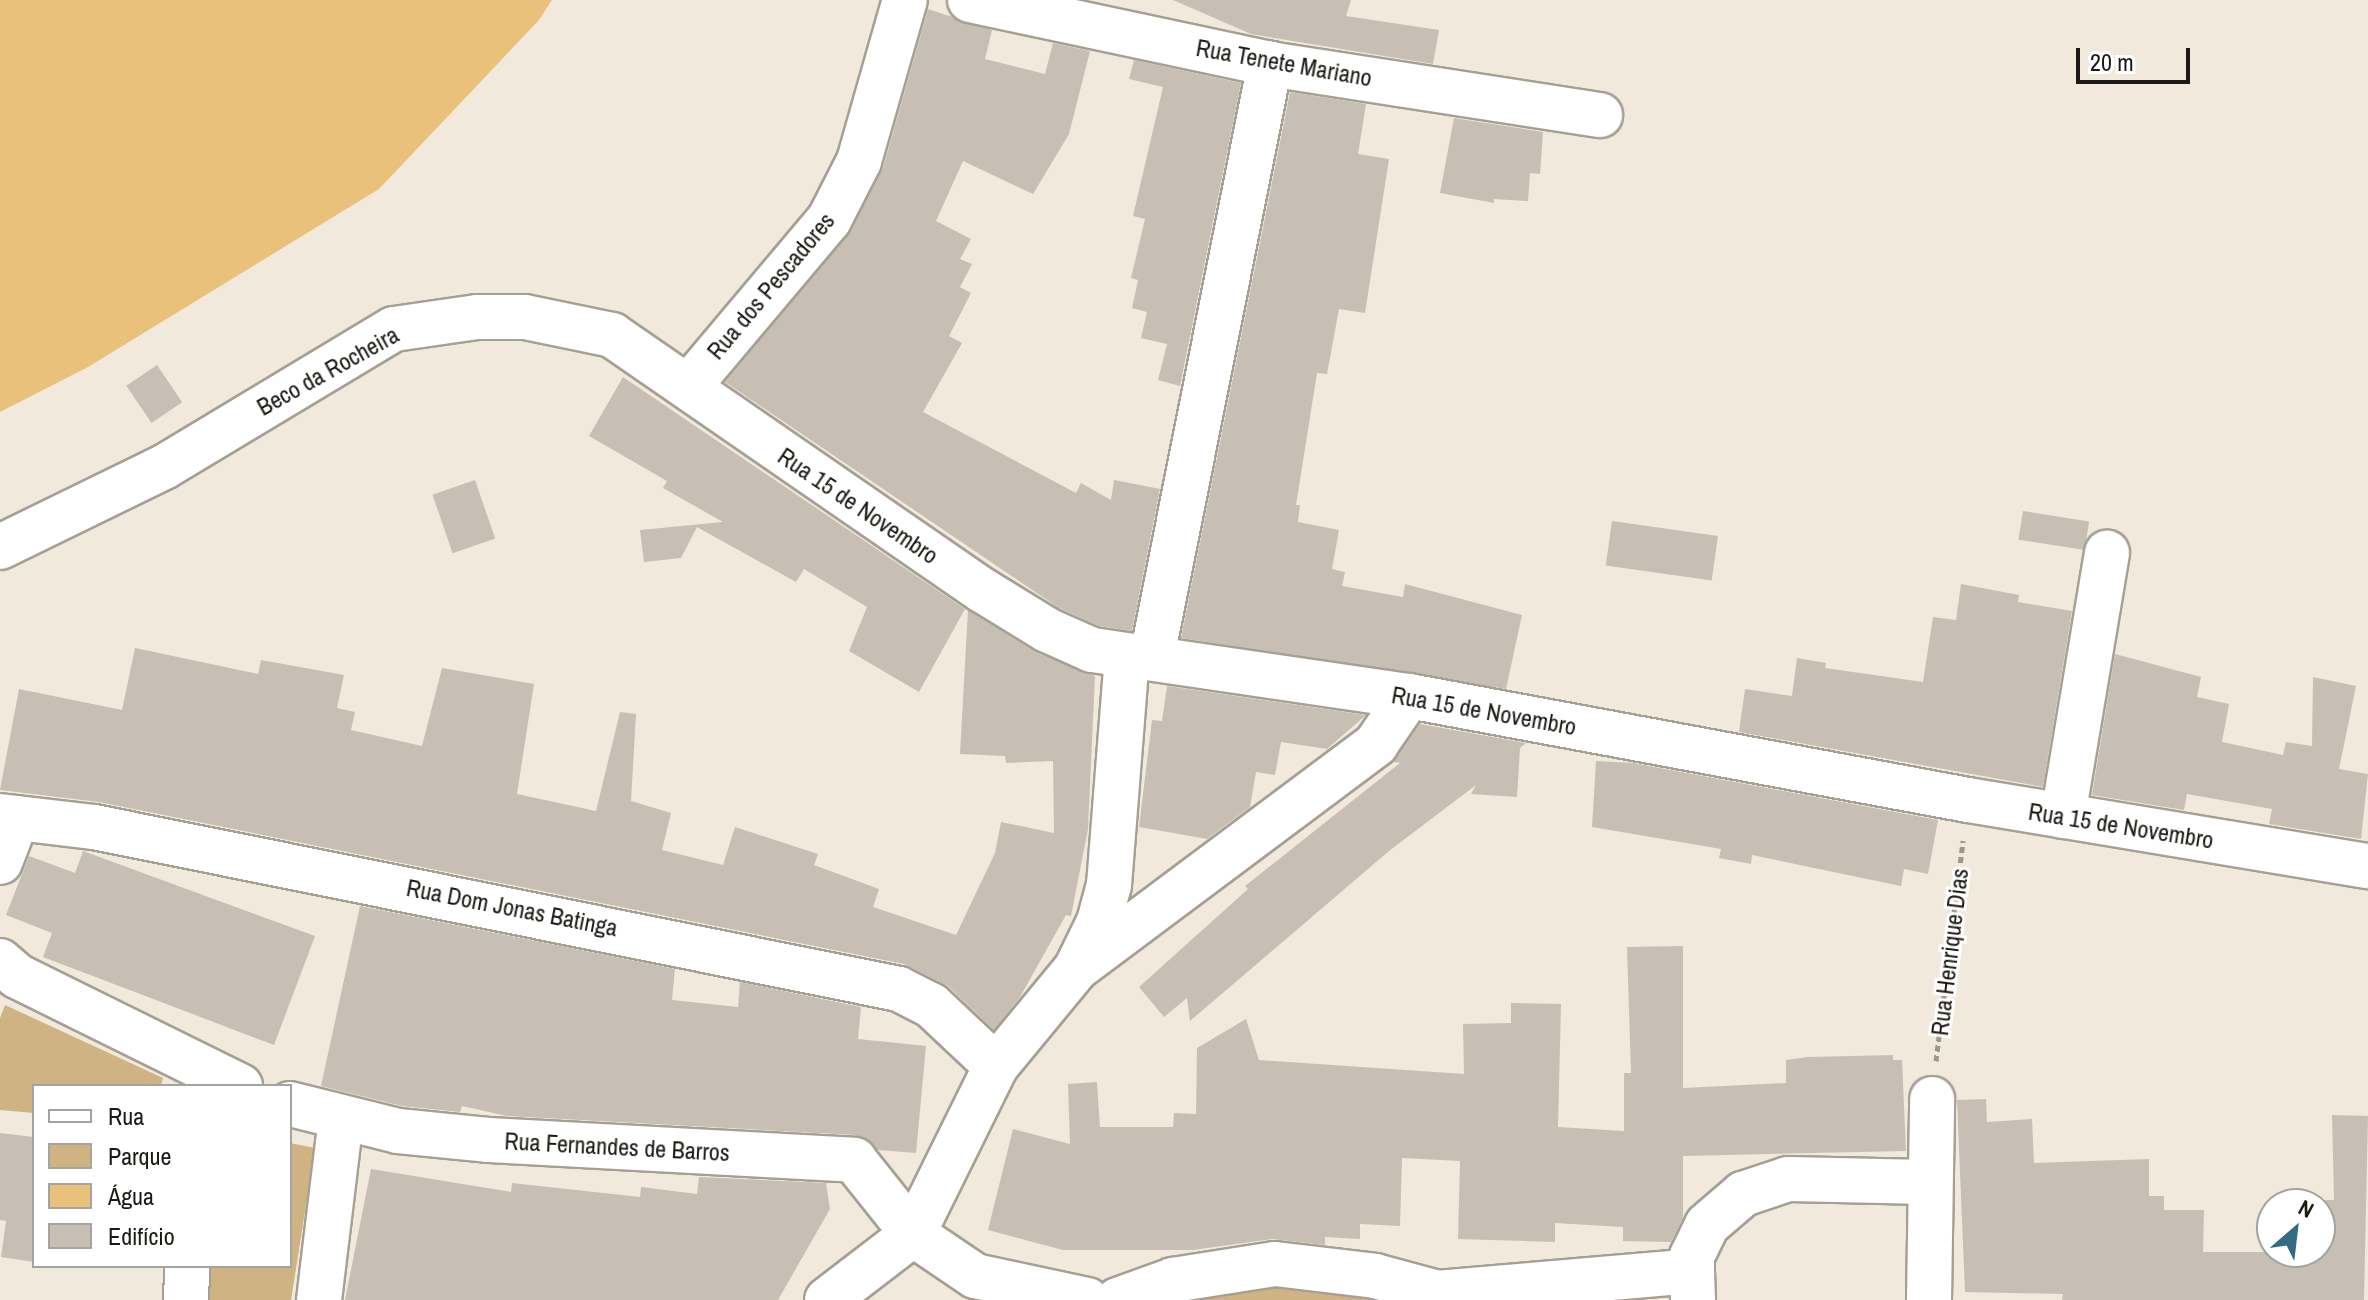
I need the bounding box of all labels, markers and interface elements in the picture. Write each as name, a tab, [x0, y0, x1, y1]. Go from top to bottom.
scale bar	[2080, 32, 2194, 82]
street label: Rua Tenete Mariano	[1194, 33, 1374, 93]
text: 20 m	[2090, 46, 2134, 78]
street label: Rua dos Pescadores	[701, 207, 841, 365]
street label: Beco da Rocheira	[252, 320, 404, 422]
street label: Rua 15 de Novembro	[772, 442, 944, 570]
street label: Rua 15 de Novembro	[1389, 681, 1579, 741]
street label: Rua 15 de Novembro	[2026, 797, 2216, 855]
street label: Rua Henrique Dias	[1925, 867, 1975, 1037]
street label: Rua Dom Jonas Batinga	[404, 873, 620, 943]
legend	[32, 1084, 292, 1268]
text: Rua	[108, 1100, 144, 1132]
street label: Rua Fernandes de Barros	[504, 1127, 730, 1167]
text: Parque	[108, 1140, 171, 1172]
text: Água	[108, 1180, 154, 1212]
north arrow	[2256, 1188, 2336, 1268]
text: N	[2294, 1192, 2319, 1225]
text: Edifício	[108, 1220, 175, 1252]

